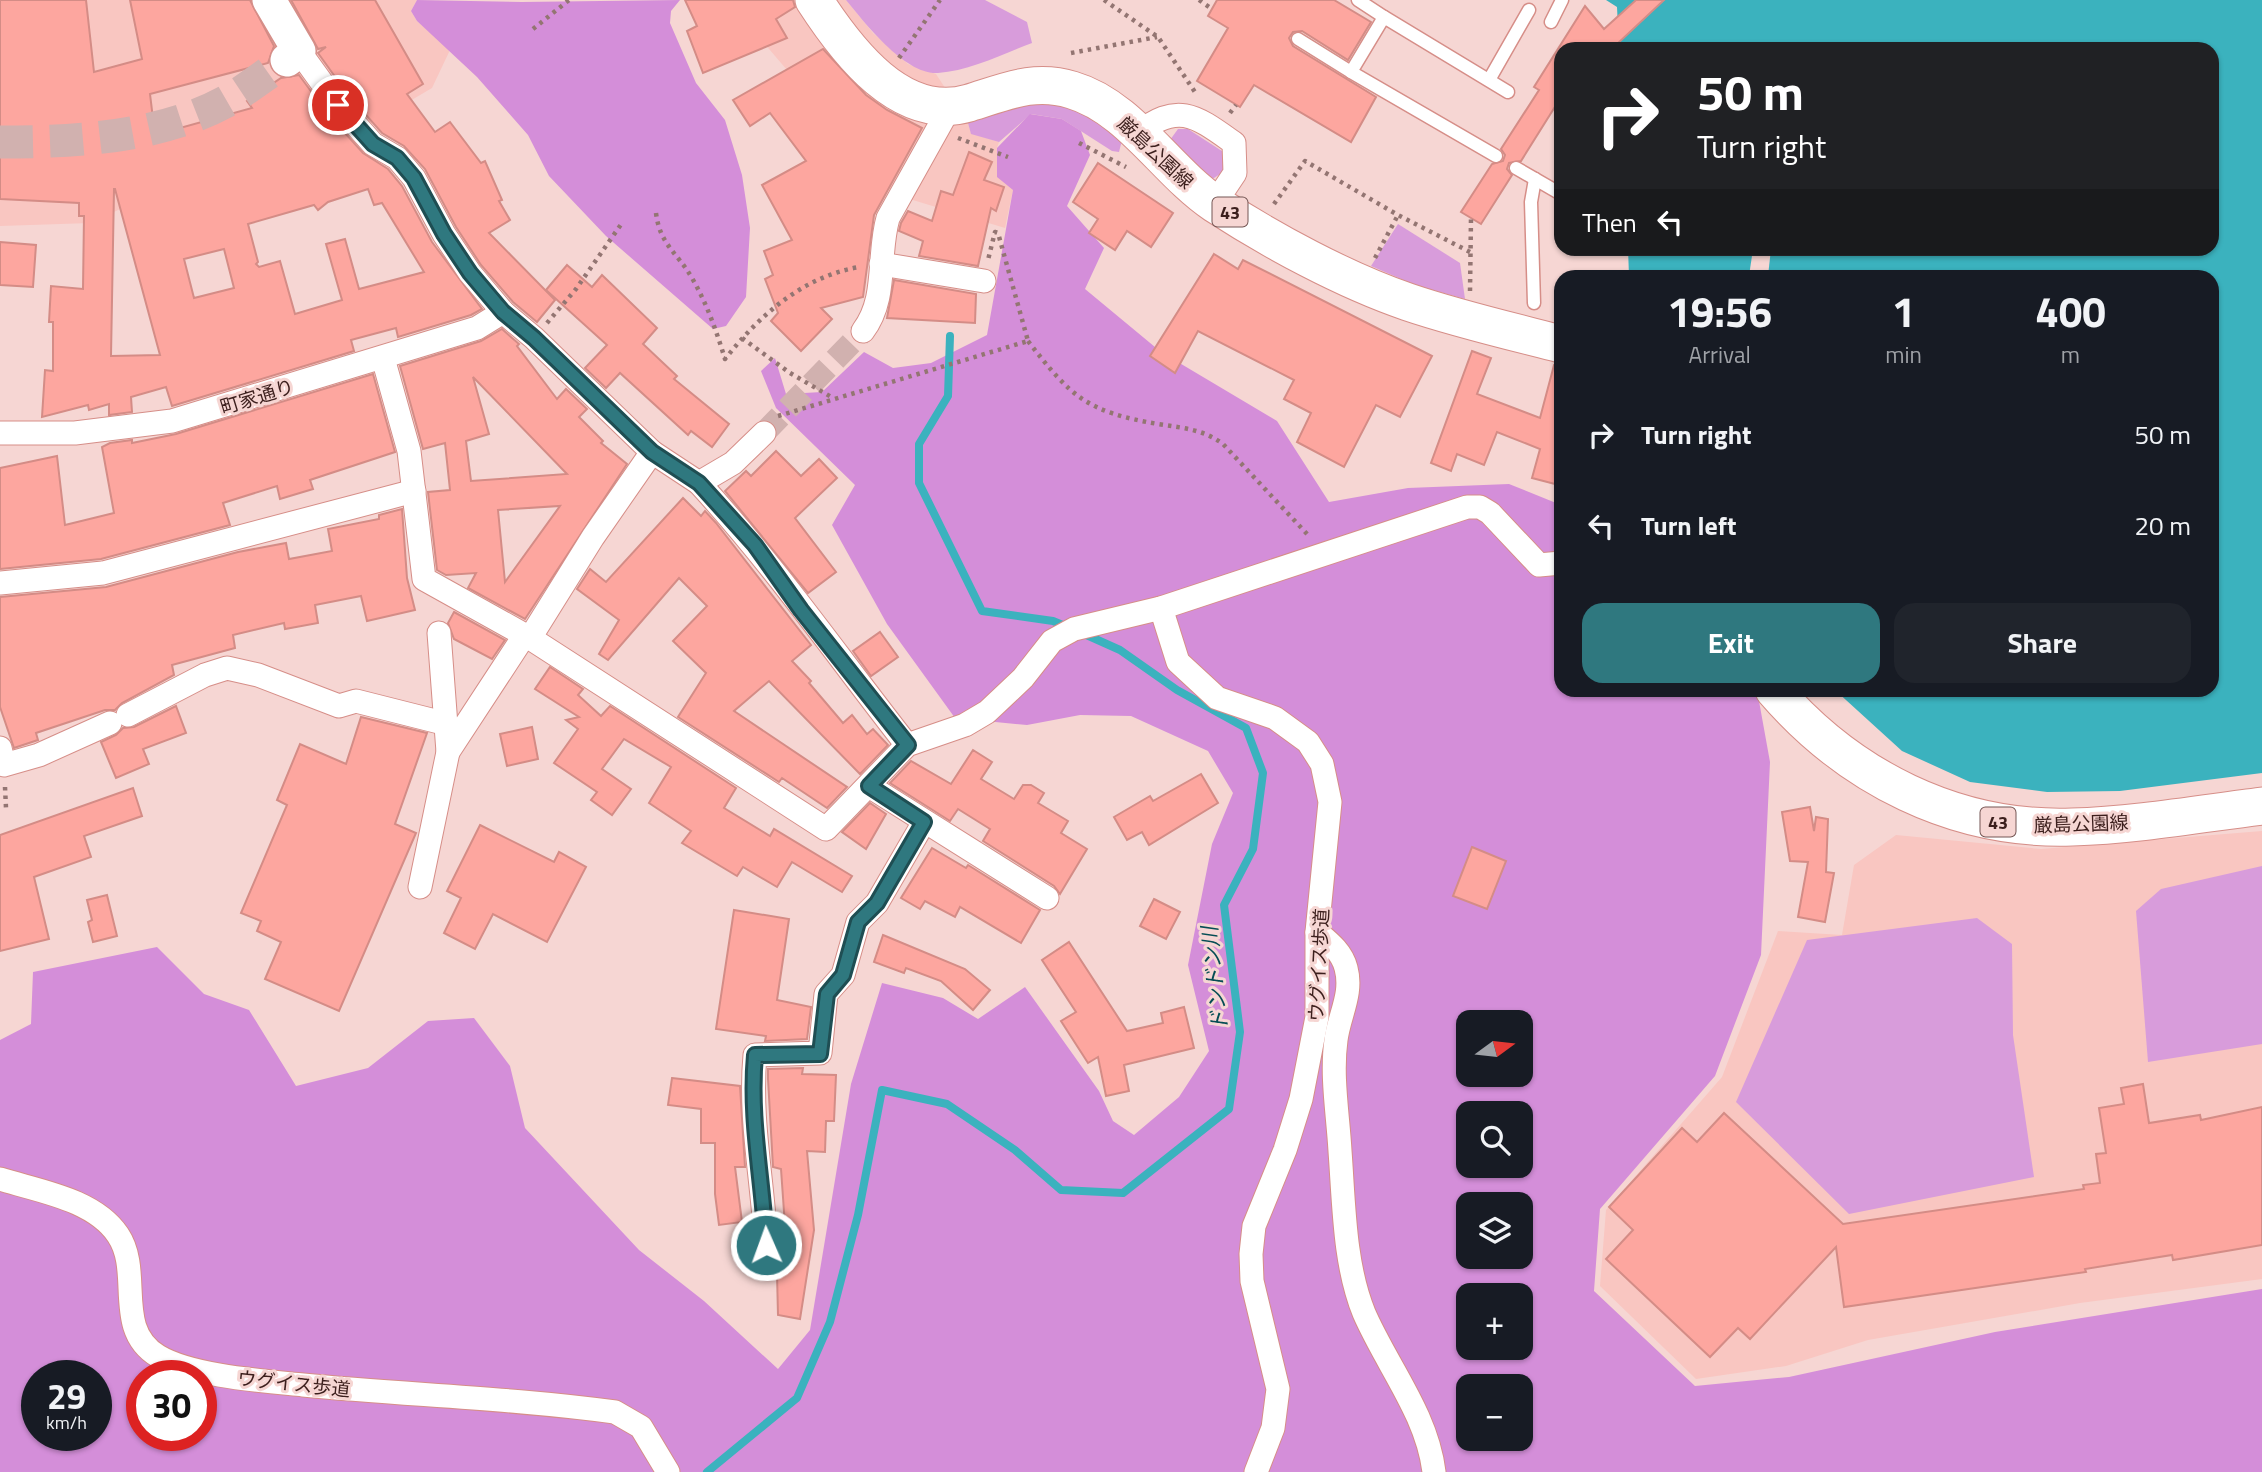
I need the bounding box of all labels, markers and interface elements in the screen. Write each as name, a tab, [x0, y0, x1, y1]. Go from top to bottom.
text: 50 m	[1697, 54, 1804, 129]
icon: right	[1582, 70, 1673, 161]
pin	[308, 75, 368, 135]
icon: arrive	[319, 86, 357, 124]
street label: 厳島公園線	[1111, 109, 1201, 195]
text: Turn right	[1697, 122, 1826, 170]
road number: 43	[1212, 197, 1248, 226]
text: Then	[1582, 203, 1637, 242]
icon: left	[1651, 203, 1689, 241]
text: 19:56	[1667, 279, 1772, 343]
text: 1	[1892, 279, 1915, 343]
text: 400	[2035, 279, 2106, 343]
text: Arrival	[1688, 337, 1751, 372]
text: min	[1885, 337, 1922, 372]
text: m	[2061, 337, 2080, 372]
street label: 町家通り	[216, 371, 298, 421]
text: Turn right	[1641, 415, 1752, 454]
text: 50 m	[2134, 415, 2191, 454]
icon: right	[1582, 416, 1620, 454]
text: Turn left	[1641, 506, 1736, 545]
text: 20 m	[2134, 506, 2191, 545]
icon: left	[1582, 507, 1620, 545]
button: Exit	[1582, 603, 1880, 683]
button: Share	[1894, 603, 2191, 683]
street label: 厳島公園線	[2033, 807, 2129, 839]
road number: 43	[1980, 808, 2016, 836]
street label: ウグイス歩道	[1301, 908, 1335, 1022]
water label: ドンドン川	[1192, 923, 1235, 1033]
north arrow	[1456, 1010, 1533, 1087]
map controls	[1456, 1010, 1533, 1451]
button: search	[1456, 1101, 1533, 1178]
button: layers	[1456, 1192, 1533, 1269]
position arrow	[729, 1208, 803, 1282]
button: +	[1456, 1283, 1533, 1360]
speed limit sign: 30	[126, 1360, 217, 1451]
street label: ウグイス歩道	[236, 1363, 352, 1403]
text: 29	[47, 1369, 86, 1423]
button: −	[1456, 1374, 1533, 1451]
text: km/h	[46, 1409, 87, 1436]

